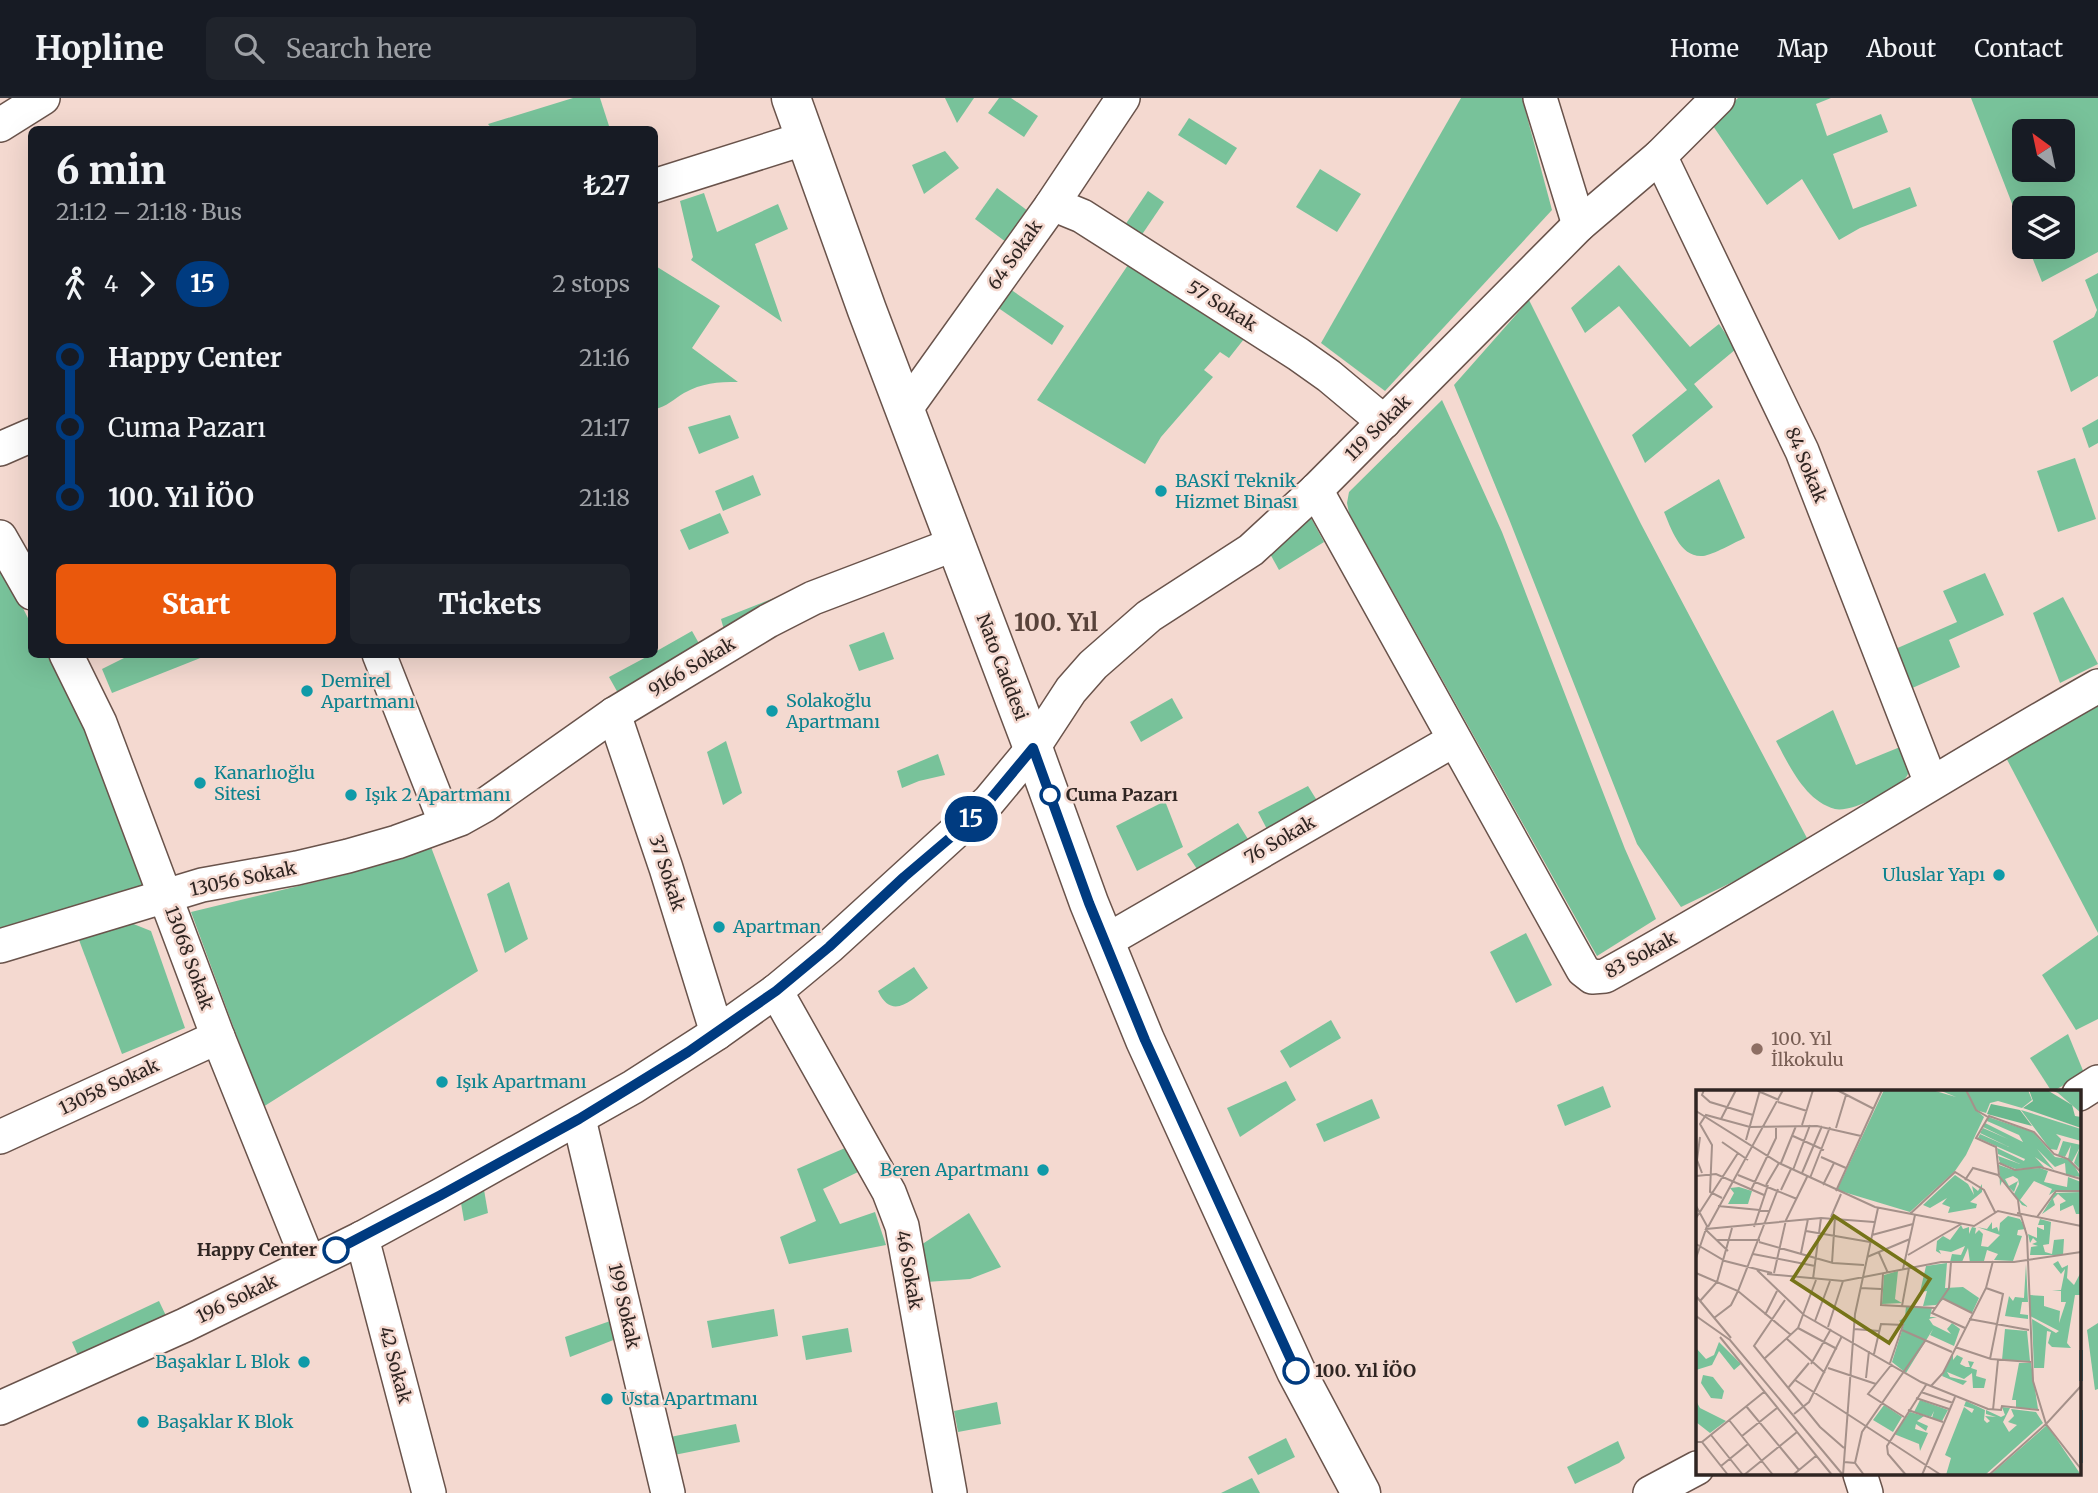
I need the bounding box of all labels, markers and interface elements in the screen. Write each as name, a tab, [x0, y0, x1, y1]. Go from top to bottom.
search box	[206, 17, 696, 80]
text: Hopline	[35, 28, 164, 69]
icon: search	[230, 29, 268, 67]
text: Search here	[286, 32, 432, 65]
text: Home	[1670, 33, 1739, 64]
text: Map	[1777, 33, 1828, 64]
text: About	[1866, 33, 1936, 64]
text: Contact	[1974, 33, 2063, 64]
north arrow	[2012, 119, 2076, 182]
map controls	[2012, 119, 2075, 259]
text: 6 min	[56, 147, 166, 194]
text: ₺27	[583, 169, 630, 202]
button: layers	[2012, 196, 2075, 259]
text: 21:12 – 21:18 · Bus	[56, 197, 242, 226]
street label: 64 Sokak	[982, 215, 1047, 294]
icon: walk	[56, 265, 94, 303]
icon: forward	[128, 265, 166, 303]
text: 15	[190, 268, 215, 299]
text: 4	[104, 269, 118, 298]
text: 2 stops	[552, 269, 630, 298]
street label: 57 Sokak	[1183, 275, 1262, 336]
text: Happy Center	[108, 341, 282, 374]
text: 21:16	[579, 343, 630, 372]
street label: 119 Sokak	[1340, 390, 1416, 465]
text: Cuma Pazarı	[108, 411, 266, 444]
text: 21:17	[580, 413, 630, 442]
street label: 84 Sokak	[1780, 424, 1833, 506]
place label: BASKİ Teknik Hizmet Binası	[1175, 469, 1298, 513]
text: 100. Yıl İÖO	[108, 481, 254, 514]
text: 21:18	[579, 483, 630, 512]
marker: BASKİ Teknik Hizmet Binası	[1153, 483, 1169, 499]
button: Start	[56, 564, 336, 644]
button: Tickets	[350, 564, 630, 644]
district label: 100. Yıl	[1014, 607, 1098, 638]
street label: Nato Caddesi	[972, 610, 1033, 723]
street label: 9166 Sokak	[644, 631, 740, 701]
place label: Demirel Apartmanı	[320, 669, 415, 713]
marker: Demirel Apartmanı	[299, 683, 315, 699]
place label: Solakoğlu Apartmanı	[785, 689, 880, 733]
marker: Solakoğlu Apartmanı	[764, 703, 780, 719]
place label: Kanarlıoğlu Sitesi	[214, 761, 315, 805]
marker: Kanarlıoğlu Sitesi	[192, 775, 208, 791]
place label: Işık 2 Apartmanı	[365, 783, 511, 806]
place label: Cuma Pazarı	[1066, 783, 1178, 806]
marker: Cuma Pazarı	[1040, 785, 1060, 805]
marker: Işık 2 Apartmanı	[343, 787, 359, 803]
line badge: 15	[940, 796, 1002, 842]
text: 15	[959, 803, 983, 834]
street label: 76 Sokak	[1240, 810, 1320, 869]
street label: 37 Sokak	[645, 832, 691, 914]
street label: 13056 Sokak	[188, 856, 299, 901]
place label: Uluslar Yapı	[1882, 863, 1985, 886]
marker: Uluslar Yapı	[1991, 867, 2007, 883]
street label: 13068 Sokak	[160, 903, 219, 1013]
place label: Apartman	[732, 915, 821, 938]
marker: Apartman	[711, 919, 727, 935]
street label: 83 Sokak	[1601, 926, 1681, 983]
place label: 100. Yıl İlkokulu	[1771, 1027, 1844, 1071]
marker: 100. Yıl İlkokulu	[1749, 1041, 1765, 1057]
street label: 13058 Sokak	[55, 1053, 163, 1120]
place label: Işık Apartmanı	[456, 1070, 587, 1093]
marker: Işık Apartmanı	[434, 1074, 450, 1090]
inset map	[1696, 1090, 2080, 1476]
place label: Beren Apartmanı	[880, 1158, 1029, 1181]
marker: Beren Apartmanı	[1035, 1162, 1051, 1178]
street label: 46 Sokak	[891, 1229, 928, 1312]
marker: Happy Center	[323, 1237, 349, 1263]
place label: Happy Center	[197, 1238, 317, 1261]
street label: 199 Sokak	[604, 1261, 646, 1351]
street label: 196 Sokak	[193, 1269, 281, 1328]
street label: 42 Sokak	[374, 1324, 417, 1406]
place label: Başaklar L Blok	[155, 1350, 291, 1373]
marker: Başaklar L Blok	[296, 1354, 312, 1370]
marker: 100. Yıl İÖO	[1283, 1358, 1309, 1384]
place label: 100. Yıl İÖO	[1315, 1359, 1416, 1382]
place label: Usta Apartmanı	[621, 1387, 758, 1410]
marker: Usta Apartmanı	[599, 1391, 615, 1407]
place label: Başaklar K Blok	[157, 1410, 294, 1433]
marker: Başaklar K Blok	[135, 1414, 151, 1430]

